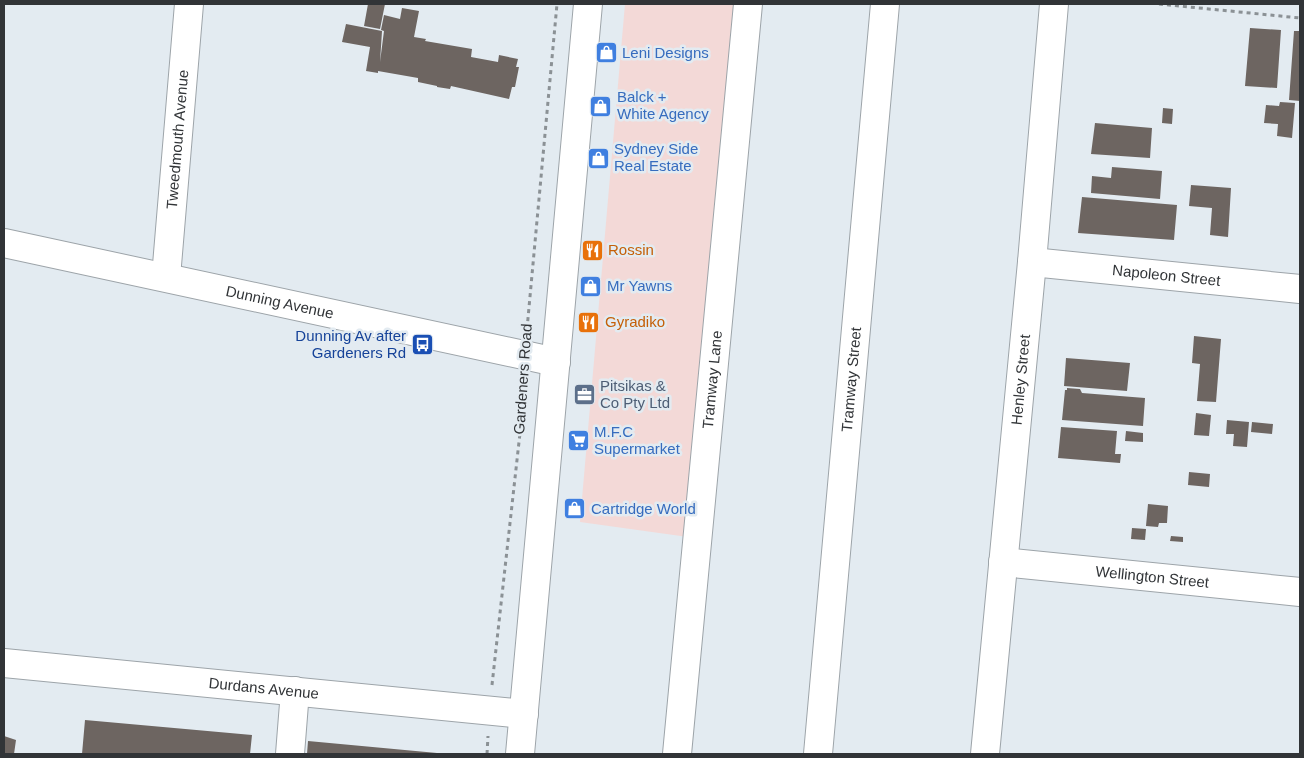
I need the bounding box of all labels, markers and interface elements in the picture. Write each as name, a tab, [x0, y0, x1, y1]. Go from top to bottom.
shop icon: Leni Designs	[594, 41, 618, 65]
place label: Leni Designs	[622, 44, 709, 61]
street label: Tweedmouth Avenue	[163, 69, 191, 210]
place label: Balck + White Agency	[617, 88, 709, 122]
shop icon: Balck + White Agency	[589, 94, 613, 118]
place label: Sydney Side Real Estate	[614, 140, 698, 174]
shop icon: Sydney Side Real Estate	[586, 146, 610, 170]
restaurant icon: Rossin	[580, 238, 604, 262]
place label: Rossin	[608, 241, 654, 258]
street label: Napoleon Street	[1112, 261, 1222, 289]
shop icon: Mr Yawns	[579, 274, 603, 298]
place label: Mr Yawns	[607, 277, 672, 294]
street label: Dunning Avenue	[224, 282, 335, 322]
restaurant icon: Gyradiko	[577, 310, 601, 334]
place label: Gyradiko	[605, 313, 665, 330]
street label: Gardeners Road	[510, 323, 535, 435]
street label: Tramway Street	[838, 325, 864, 433]
place label: Dunning Av after Gardeners Rd	[295, 327, 406, 361]
street label: Tramway Lane	[699, 330, 725, 430]
bus stop icon: Dunning Av after Gardeners Rd	[410, 333, 434, 357]
street label: Henley Street	[1007, 333, 1033, 426]
place label: Pitsikas & Co Pty Ltd	[600, 377, 670, 411]
office icon: Pitsikas & Co Pty Ltd	[572, 383, 596, 407]
place label: M.F.C Supermarket	[594, 423, 681, 457]
supermarket icon: M.F.C Supermarket	[566, 429, 590, 453]
shop icon: Cartridge World	[563, 497, 587, 521]
place label: Cartridge World	[591, 500, 696, 517]
street label: Wellington Street	[1095, 562, 1211, 591]
street label: Durdans Avenue	[208, 674, 320, 702]

